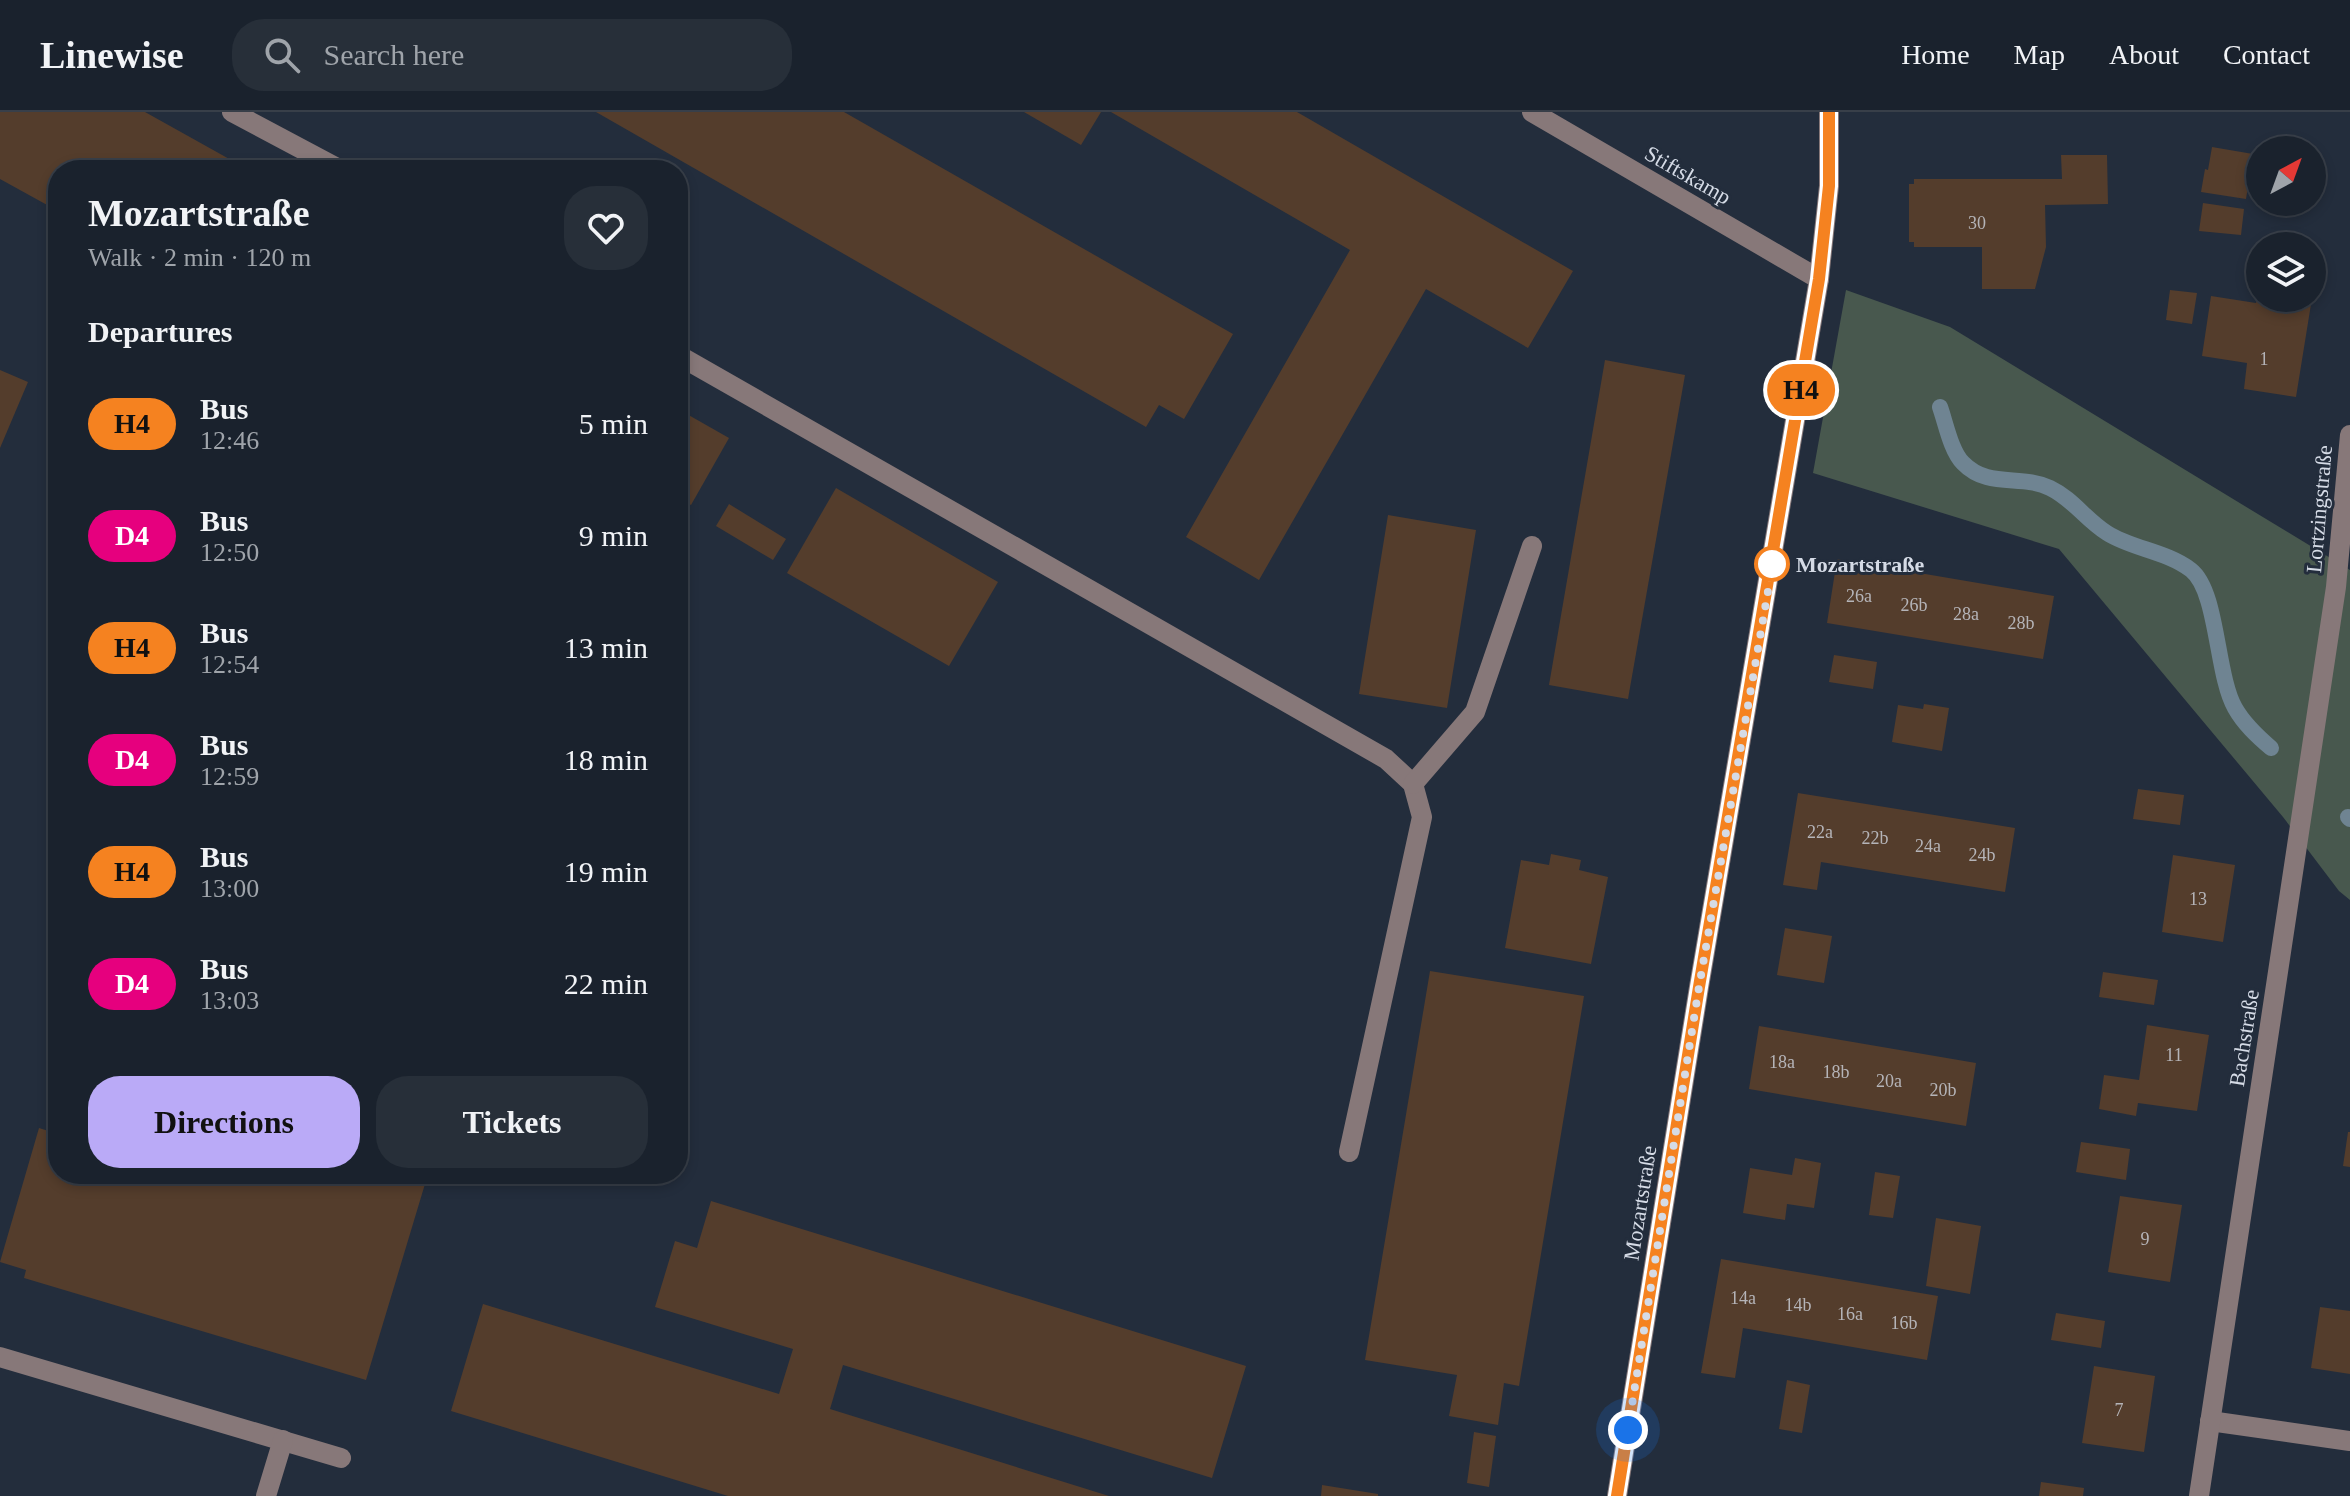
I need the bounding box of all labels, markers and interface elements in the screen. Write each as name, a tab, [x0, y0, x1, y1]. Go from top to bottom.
search box	[232, 19, 792, 91]
icon: search	[260, 33, 304, 77]
text: Linewise	[40, 34, 184, 76]
text: Search here	[324, 38, 464, 71]
text: Home	[1901, 39, 1970, 70]
text: Map	[2014, 39, 2065, 70]
text: About	[2109, 39, 2179, 70]
text: Contact	[2223, 39, 2310, 70]
north arrow	[2246, 136, 2326, 216]
map controls	[2246, 136, 2326, 312]
street label: Stiftskamp	[1640, 140, 1736, 210]
button: heart	[564, 186, 648, 270]
text: Mozartstraße	[88, 192, 310, 234]
house number: 30	[1968, 213, 1986, 233]
button: layers	[2246, 232, 2326, 312]
text: Walk · 2 min · 120 m	[88, 243, 311, 272]
text: Departures	[88, 315, 232, 348]
house number: 1	[2260, 349, 2269, 369]
line badge: H4	[1765, 364, 1837, 416]
text: H4	[1783, 374, 1819, 405]
text: Bus	[200, 392, 248, 425]
text: 5 min	[579, 407, 648, 440]
text: H4	[114, 408, 150, 439]
text: 12:46	[200, 426, 259, 455]
street label: Lortzingstraße	[2301, 444, 2337, 574]
text: Bus	[200, 504, 248, 537]
text: 9 min	[579, 519, 648, 552]
text: D4	[115, 520, 149, 551]
text: 12:50	[200, 538, 259, 567]
marker: Mozartstraße	[1755, 547, 1789, 581]
place label: Mozartstraße	[1796, 552, 1925, 577]
house number: 26a	[1846, 586, 1872, 606]
house number: 26b	[1901, 595, 1928, 615]
house number: 28a	[1953, 604, 1979, 624]
house number: 28b	[2008, 613, 2035, 633]
text: Bus	[200, 616, 248, 649]
text: 13 min	[564, 631, 648, 664]
text: H4	[114, 632, 150, 663]
text: 12:54	[200, 650, 259, 679]
text: Bus	[200, 728, 248, 761]
text: 18 min	[564, 743, 648, 776]
text: D4	[115, 744, 149, 775]
text: 12:59	[200, 762, 259, 791]
house number: 22a	[1807, 822, 1833, 842]
house number: 22b	[1862, 828, 1889, 848]
house number: 24a	[1915, 836, 1941, 856]
text: Bus	[200, 840, 248, 873]
house number: 24b	[1969, 845, 1996, 865]
text: 19 min	[564, 855, 648, 888]
text: H4	[114, 856, 150, 887]
text: 13:00	[200, 874, 259, 903]
house number: 13	[2189, 889, 2207, 909]
text: Bus	[200, 952, 248, 985]
text: 22 min	[564, 967, 648, 1000]
text: D4	[115, 968, 149, 999]
text: 13:03	[200, 986, 259, 1015]
street label: Bachstraße	[2224, 988, 2264, 1088]
house number: 11	[2165, 1045, 2183, 1065]
house number: 18a	[1769, 1052, 1795, 1072]
house number: 18b	[1823, 1062, 1850, 1082]
house number: 20a	[1876, 1071, 1902, 1091]
button: Directions	[88, 1076, 360, 1168]
button: Tickets	[376, 1076, 648, 1168]
house number: 20b	[1930, 1080, 1957, 1100]
street label: Mozartstraße	[1619, 1144, 1661, 1262]
house number: 9	[2141, 1229, 2150, 1249]
house number: 14a	[1730, 1288, 1756, 1308]
house number: 14b	[1785, 1295, 1812, 1315]
house number: 16a	[1837, 1304, 1863, 1324]
house number: 16b	[1891, 1313, 1918, 1333]
house number: 7	[2115, 1400, 2124, 1420]
your location	[1608, 1410, 1648, 1450]

